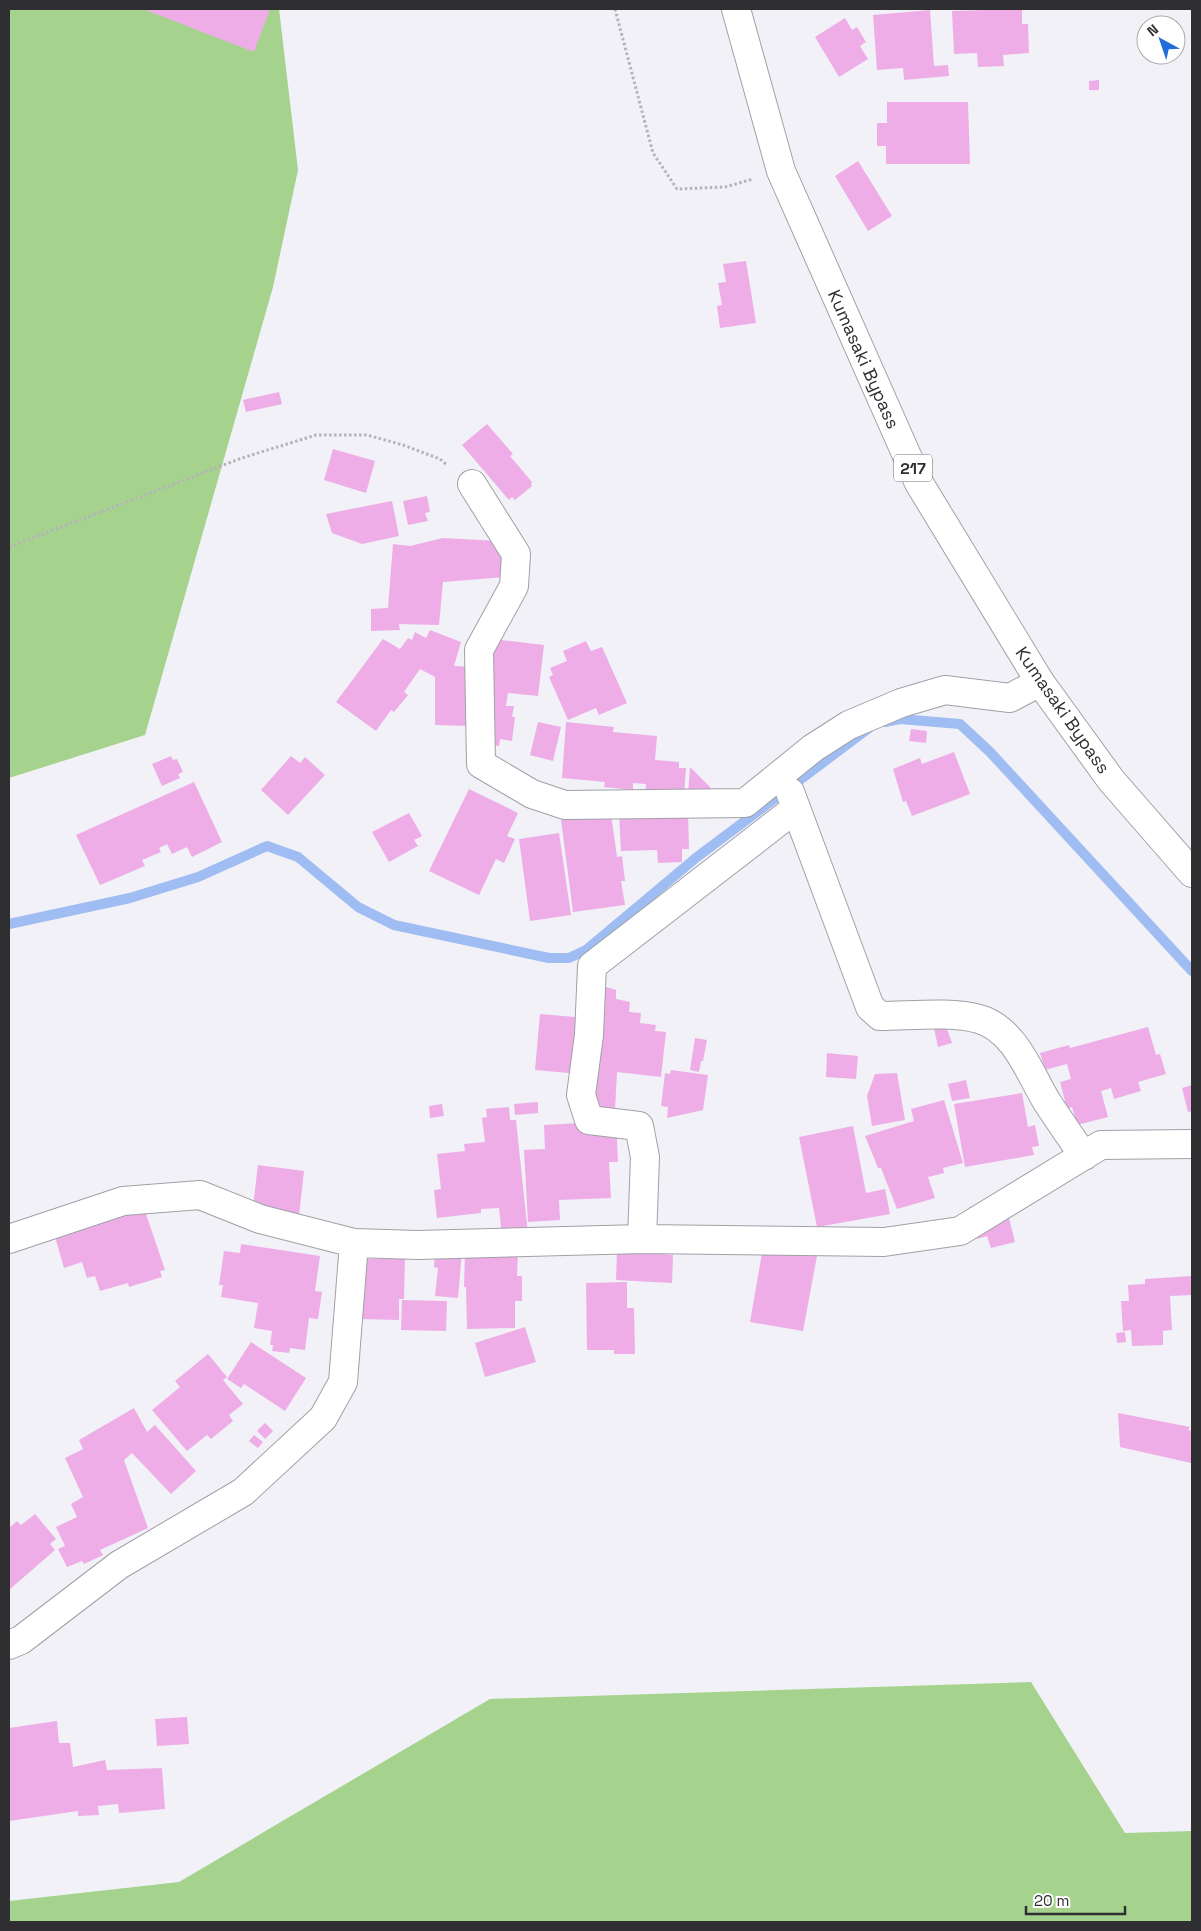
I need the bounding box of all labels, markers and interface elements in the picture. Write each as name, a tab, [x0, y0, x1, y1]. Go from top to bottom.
north arrow	[1136, 15, 1186, 65]
text: N	[1143, 20, 1162, 40]
street label: Kumasaki Bypass	[823, 286, 905, 432]
road number: 217	[894, 454, 932, 482]
street label: Kumasaki Bypass	[1011, 642, 1115, 778]
scale bar	[1026, 1884, 1125, 1916]
text: 20 m	[1034, 1891, 1069, 1910]

